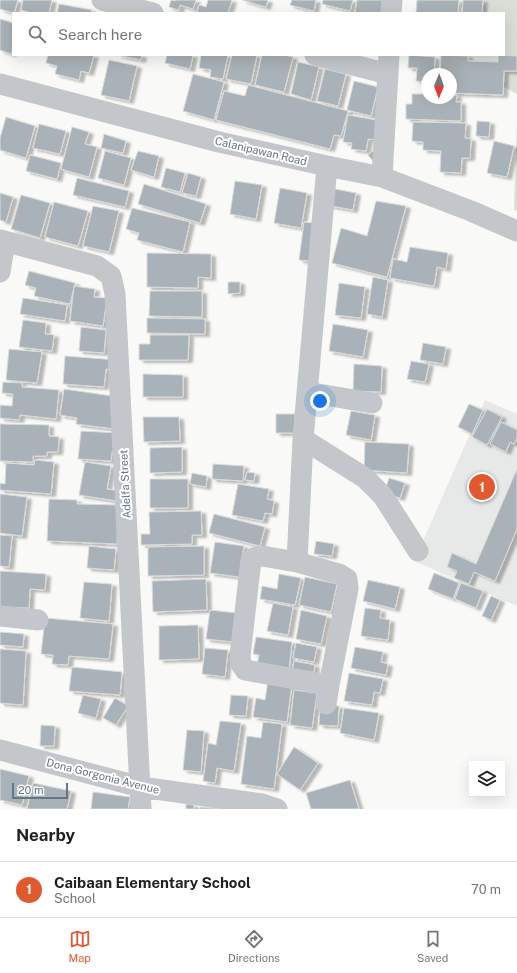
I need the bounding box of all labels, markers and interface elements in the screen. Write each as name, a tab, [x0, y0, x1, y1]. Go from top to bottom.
search box	[12, 12, 505, 56]
icon: search	[26, 23, 48, 45]
text: Search here	[58, 26, 142, 43]
north arrow	[421, 68, 457, 104]
street label: Calanipawan Road	[214, 135, 308, 167]
your location	[310, 391, 330, 411]
street label: Adelfa Street	[117, 449, 133, 519]
pin: 1	[469, 472, 495, 502]
street label: Dona Gorgonia Avenue	[45, 756, 161, 796]
map controls	[469, 761, 505, 797]
button: layers	[469, 761, 505, 797]
scale bar	[12, 781, 68, 800]
text: 20 m	[18, 784, 43, 796]
text: Nearby	[16, 825, 75, 845]
text: Caibaan Elementary School	[54, 874, 251, 891]
text: 1	[26, 882, 32, 897]
text: 70 m	[471, 882, 501, 897]
text: School	[54, 891, 96, 906]
tab: Map	[69, 928, 91, 964]
tab: Directions	[228, 928, 280, 964]
tab: Saved	[417, 928, 448, 964]

